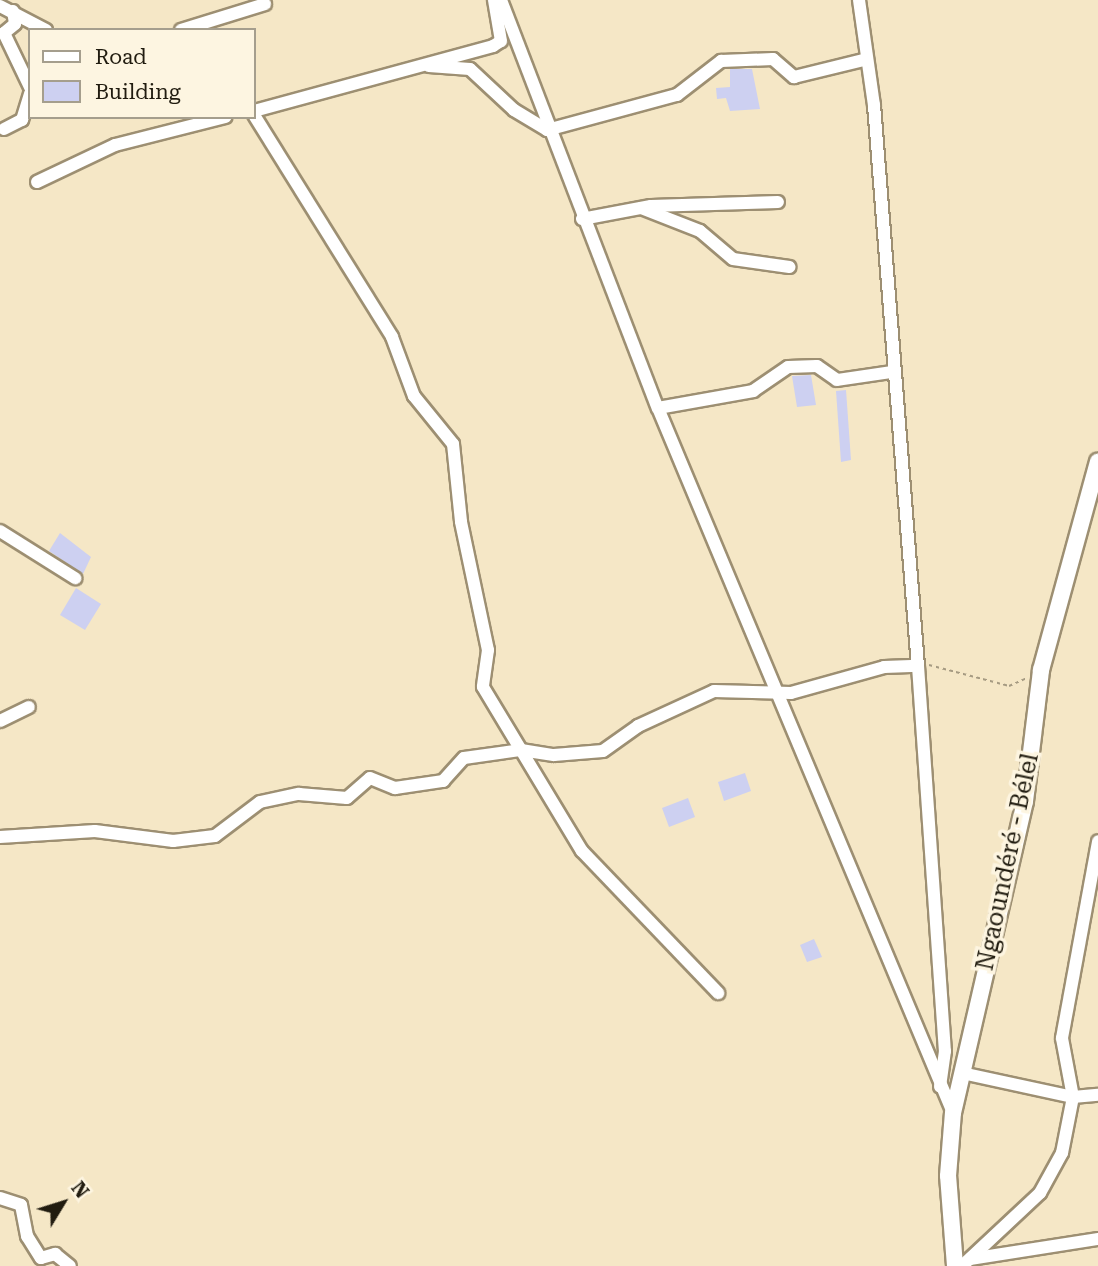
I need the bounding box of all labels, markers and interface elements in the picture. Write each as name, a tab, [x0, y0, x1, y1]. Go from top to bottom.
legend	[28, 28, 256, 119]
text: Road	[95, 45, 147, 69]
text: Building	[95, 80, 181, 104]
street label: Ngaoundéré - Bélel	[971, 751, 1045, 973]
north arrow	[28, 1168, 98, 1238]
text: N	[66, 1177, 94, 1203]

